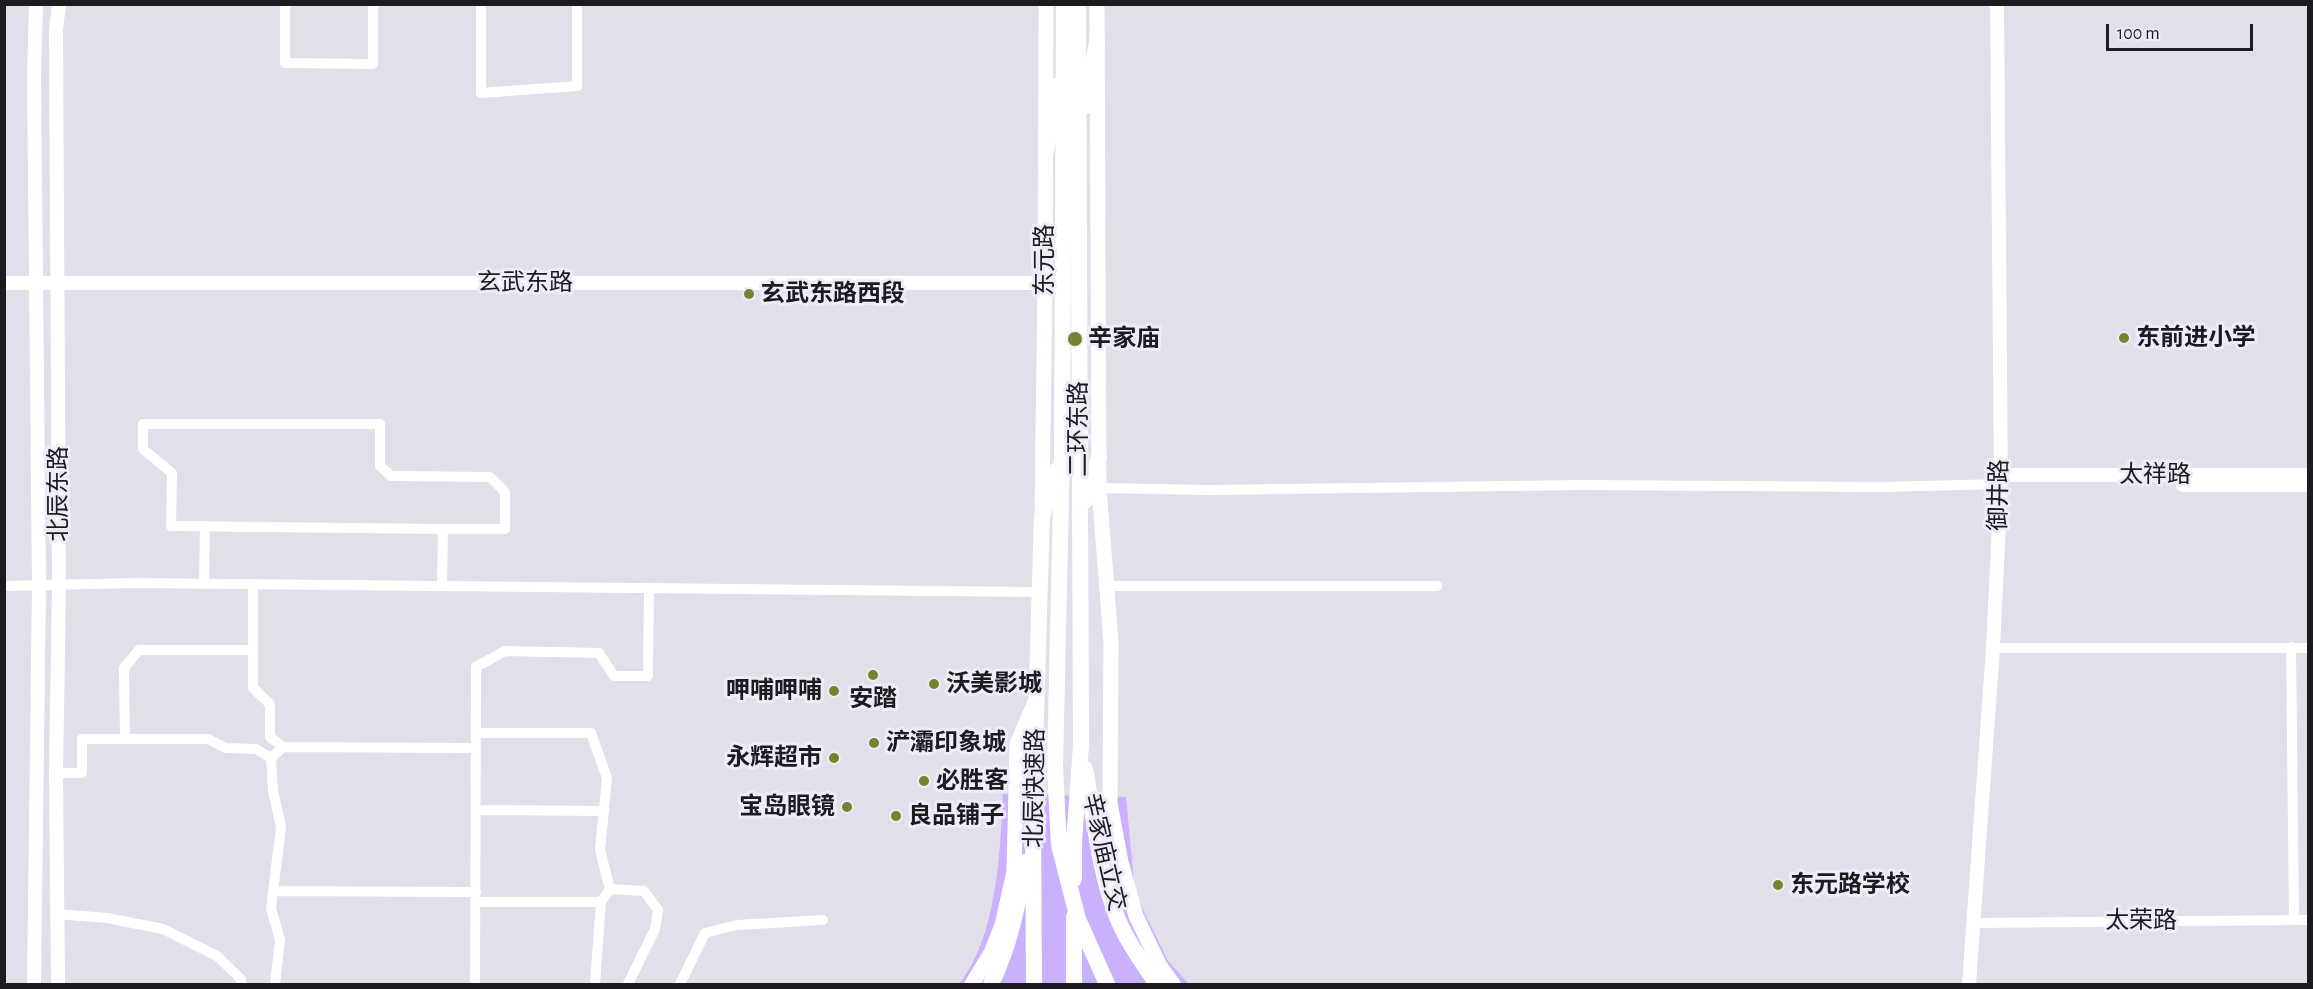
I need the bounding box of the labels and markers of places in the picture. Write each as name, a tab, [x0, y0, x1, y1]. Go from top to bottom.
place label: 玄武东路西段	[761, 280, 905, 308]
marker: 玄武东路西段	[742, 287, 756, 301]
place label: 东前进小学	[2136, 324, 2256, 352]
place label: 辛家庙	[1088, 325, 1160, 353]
marker: 辛家庙	[1066, 330, 1084, 348]
marker: 东前进小学	[2117, 331, 2131, 345]
marker: 安踏	[866, 668, 880, 682]
place label: 沃美影城	[946, 670, 1042, 698]
place label: 呷哺呷哺	[726, 677, 822, 705]
marker: 沃美影城	[927, 677, 941, 691]
marker: 呷哺呷哺	[827, 684, 841, 698]
place label: 安踏	[849, 685, 897, 713]
place label: 浐灞印象城	[886, 729, 1006, 757]
marker: 浐灞印象城	[867, 736, 881, 750]
place label: 永辉超市	[726, 744, 822, 772]
marker: 永辉超市	[827, 751, 841, 765]
place label: 必胜客	[936, 767, 1008, 795]
marker: 必胜客	[917, 774, 931, 788]
place label: 宝岛眼镜	[739, 793, 835, 821]
marker: 宝岛眼镜	[840, 800, 854, 814]
place label: 良品铺子	[908, 802, 1004, 830]
marker: 良品铺子	[889, 809, 903, 823]
place label: 东元路学校	[1790, 871, 1910, 899]
marker: 东元路学校	[1771, 878, 1785, 892]

